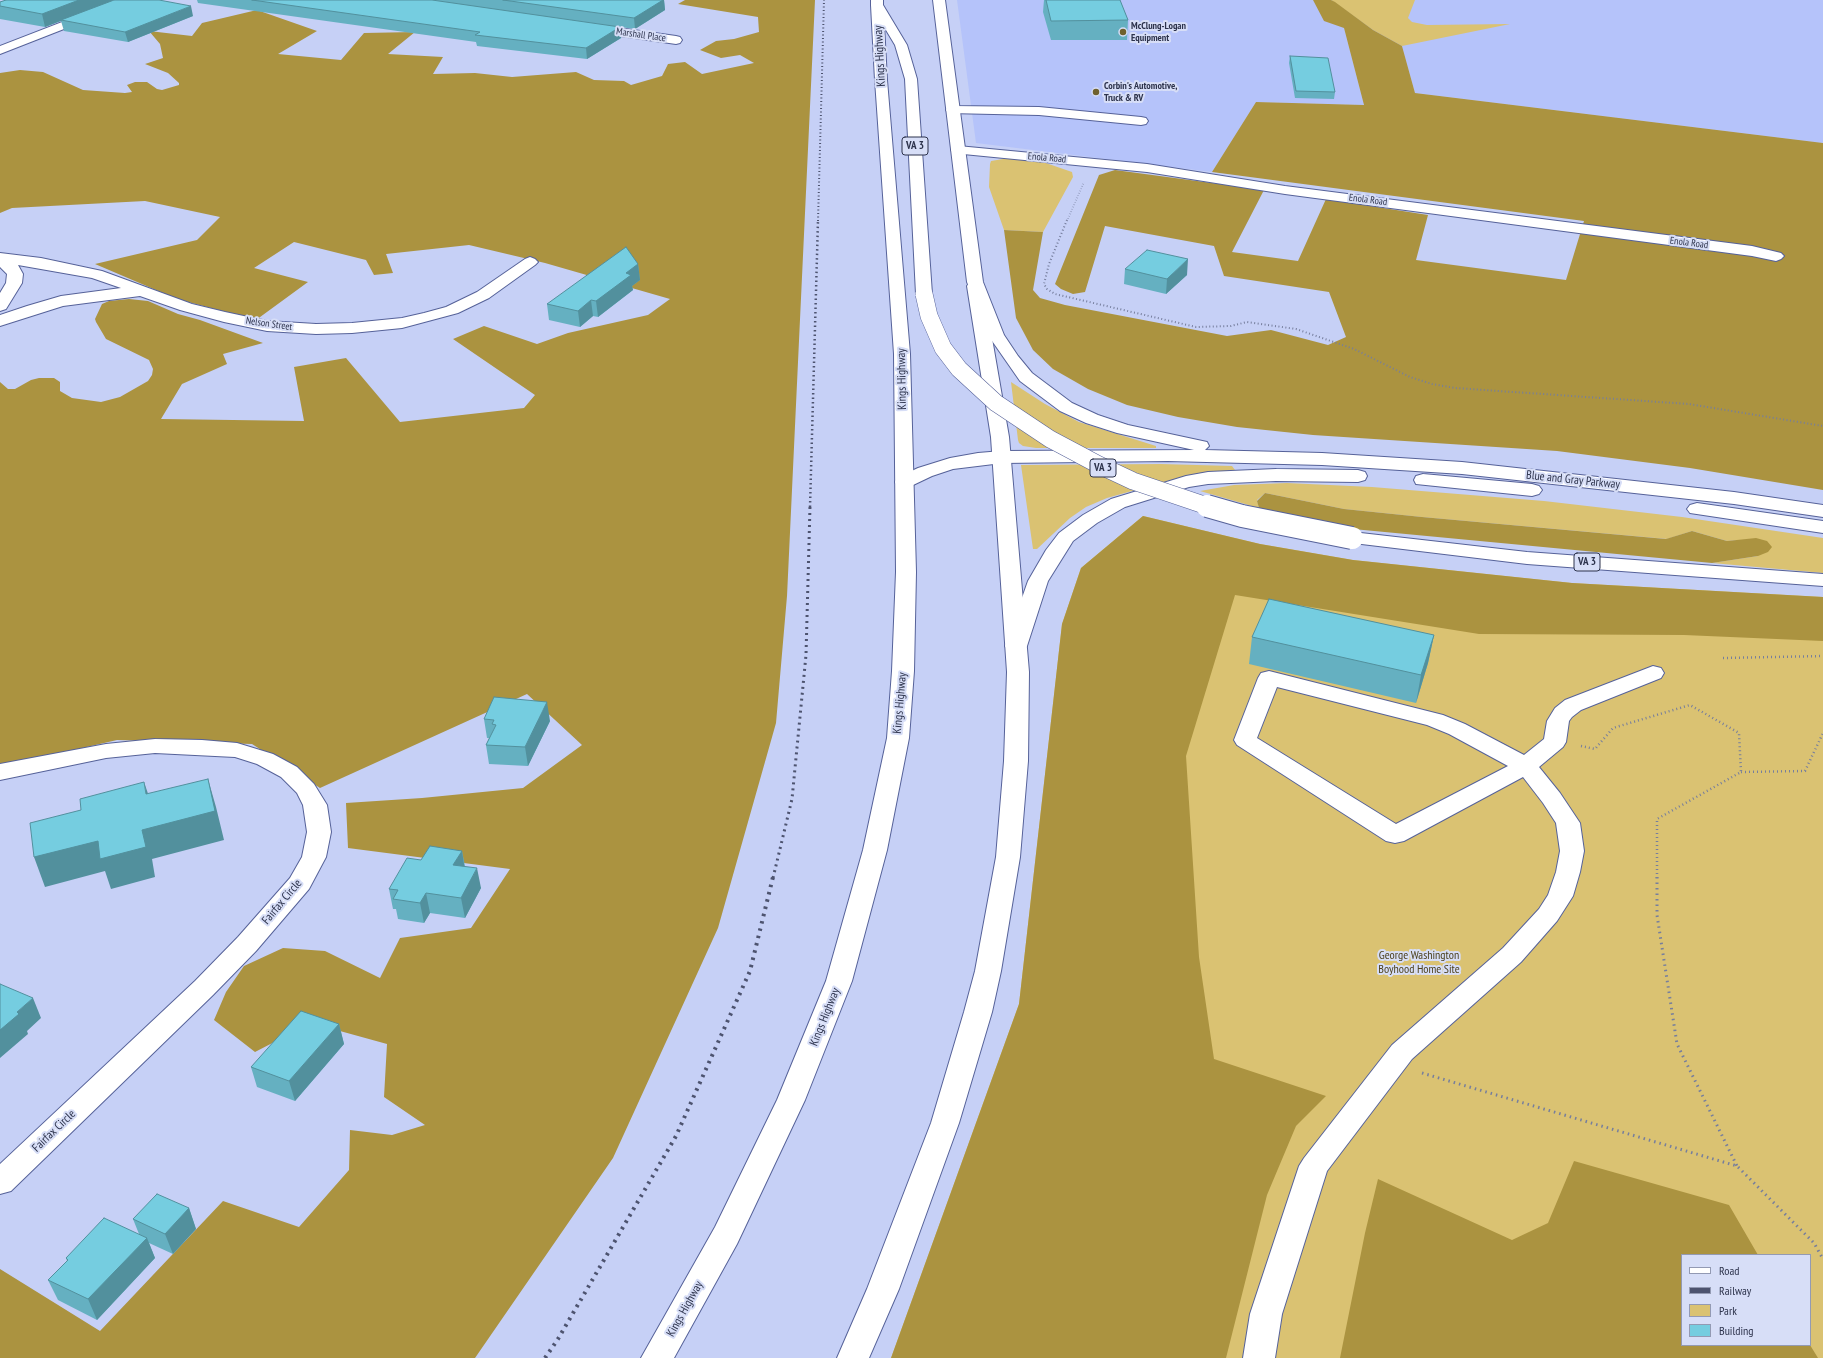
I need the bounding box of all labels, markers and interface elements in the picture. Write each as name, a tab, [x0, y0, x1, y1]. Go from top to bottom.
place label: McClung-Logan Equipment	[1131, 20, 1186, 44]
street label: Kings Highway	[871, 25, 889, 87]
street label: Marshall Place	[615, 26, 667, 44]
marker: McClung-Logan Equipment	[1118, 27, 1128, 37]
place label: Corbin's Automotive, Truck & RV	[1104, 80, 1177, 104]
marker: Corbin's Automotive, Truck & RV	[1091, 87, 1101, 97]
road number: VA 3	[902, 137, 928, 155]
street label: Enola Road	[1027, 150, 1067, 166]
street label: Enola Road	[1348, 192, 1388, 208]
street label: Enola Road	[1669, 235, 1709, 251]
street label: Nelson Street	[245, 315, 293, 333]
street label: Kings Highway	[894, 348, 910, 410]
road number: VA 3	[1090, 459, 1116, 477]
street label: Blue and Gray Parkway	[1525, 468, 1621, 492]
road number: VA 3	[1574, 553, 1600, 571]
street label: Kings Highway	[890, 672, 910, 734]
street label: Fairfax Circle	[259, 877, 305, 927]
park label: George Washington Boyhood Home Site	[1378, 949, 1460, 977]
street label: Kings Highway	[807, 986, 843, 1048]
street label: Fairfax Circle	[29, 1107, 79, 1155]
legend	[1681, 1254, 1811, 1346]
text: Road	[1719, 1263, 1739, 1278]
street label: Kings Highway	[664, 1279, 706, 1339]
text: Railway	[1719, 1283, 1751, 1298]
text: Park	[1719, 1303, 1737, 1318]
text: Building	[1719, 1323, 1754, 1338]

